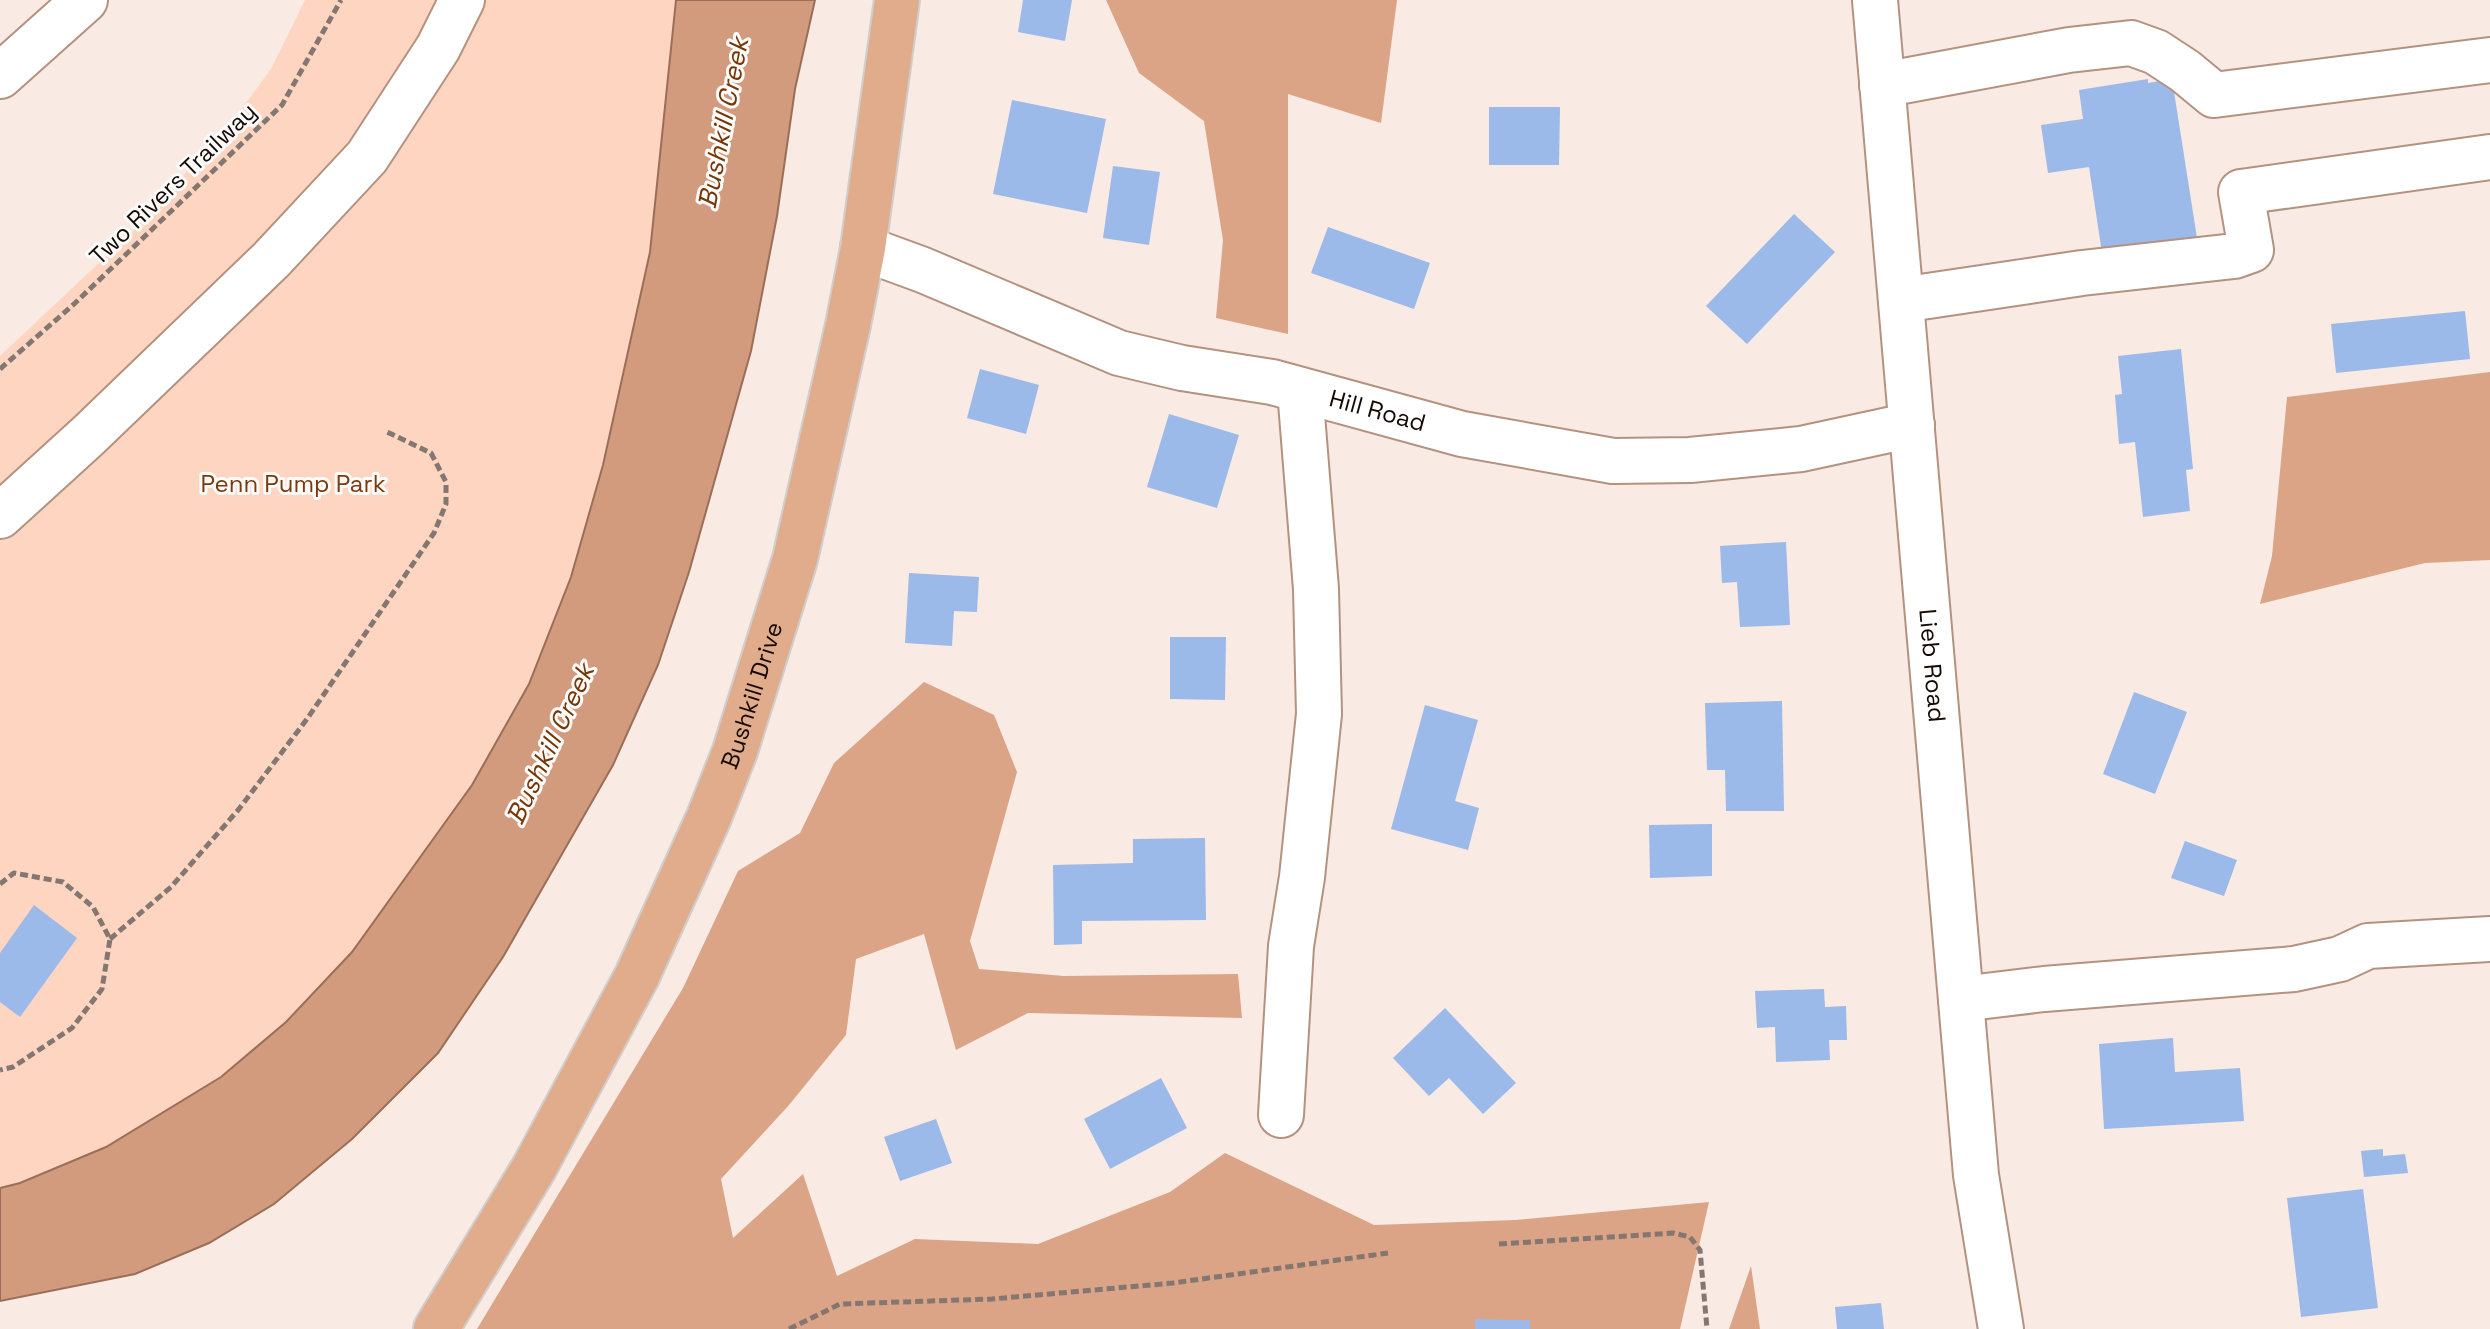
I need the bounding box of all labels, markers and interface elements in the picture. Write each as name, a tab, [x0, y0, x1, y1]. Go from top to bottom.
water label: Bushkill Creek	[690, 32, 757, 211]
street label: Two Rivers Trailway	[83, 96, 263, 271]
street label: Hill Road	[1326, 382, 1429, 438]
park label: Penn Pump Park	[200, 468, 386, 499]
street label: Lieb Road	[1912, 607, 1953, 724]
street label: Bushkill Drive	[714, 618, 789, 773]
water label: Bushkill Creek	[498, 656, 603, 830]

